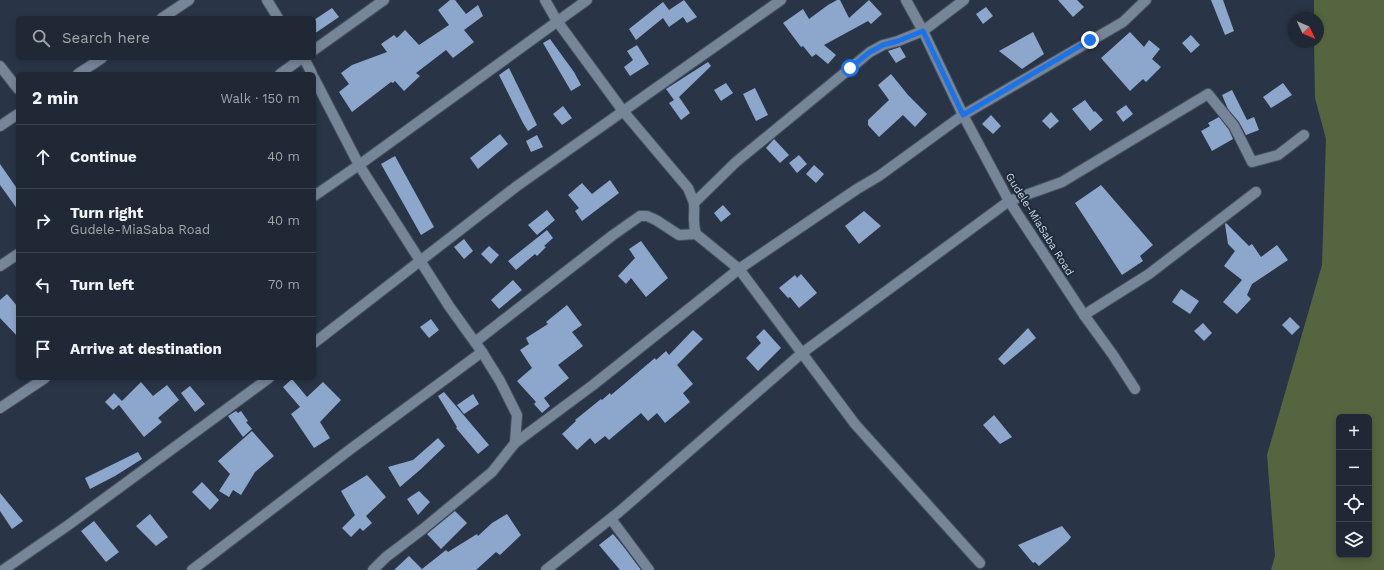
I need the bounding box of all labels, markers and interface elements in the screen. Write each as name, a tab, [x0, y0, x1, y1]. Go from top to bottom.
north arrow	[1288, 12, 1324, 48]
search box	[16, 16, 316, 60]
icon: search	[30, 27, 52, 49]
text: Search here	[62, 29, 150, 47]
route end	[1081, 31, 1099, 49]
route start	[841, 59, 859, 77]
text: 2 min	[32, 88, 78, 108]
text: Walk · 150 m	[221, 91, 300, 106]
icon: ahead	[32, 146, 54, 168]
text: Continue	[70, 148, 137, 166]
text: 40 m	[267, 149, 300, 164]
street label: Gudele-MiaSaba Road	[1003, 171, 1076, 278]
text: Turn right	[70, 204, 143, 222]
icon: right	[32, 210, 54, 232]
text: 40 m	[267, 213, 300, 228]
text: Gudele-MiaSaba Road	[70, 222, 210, 237]
icon: left	[32, 274, 54, 296]
text: Turn left	[70, 276, 134, 294]
text: 70 m	[268, 277, 300, 292]
icon: arrive	[32, 338, 54, 360]
text: Arrive at destination	[70, 340, 222, 358]
map controls	[1336, 414, 1372, 558]
button: +	[1336, 414, 1372, 450]
button: −	[1336, 450, 1372, 486]
button: locate	[1336, 486, 1372, 522]
button: layers	[1336, 522, 1372, 558]

